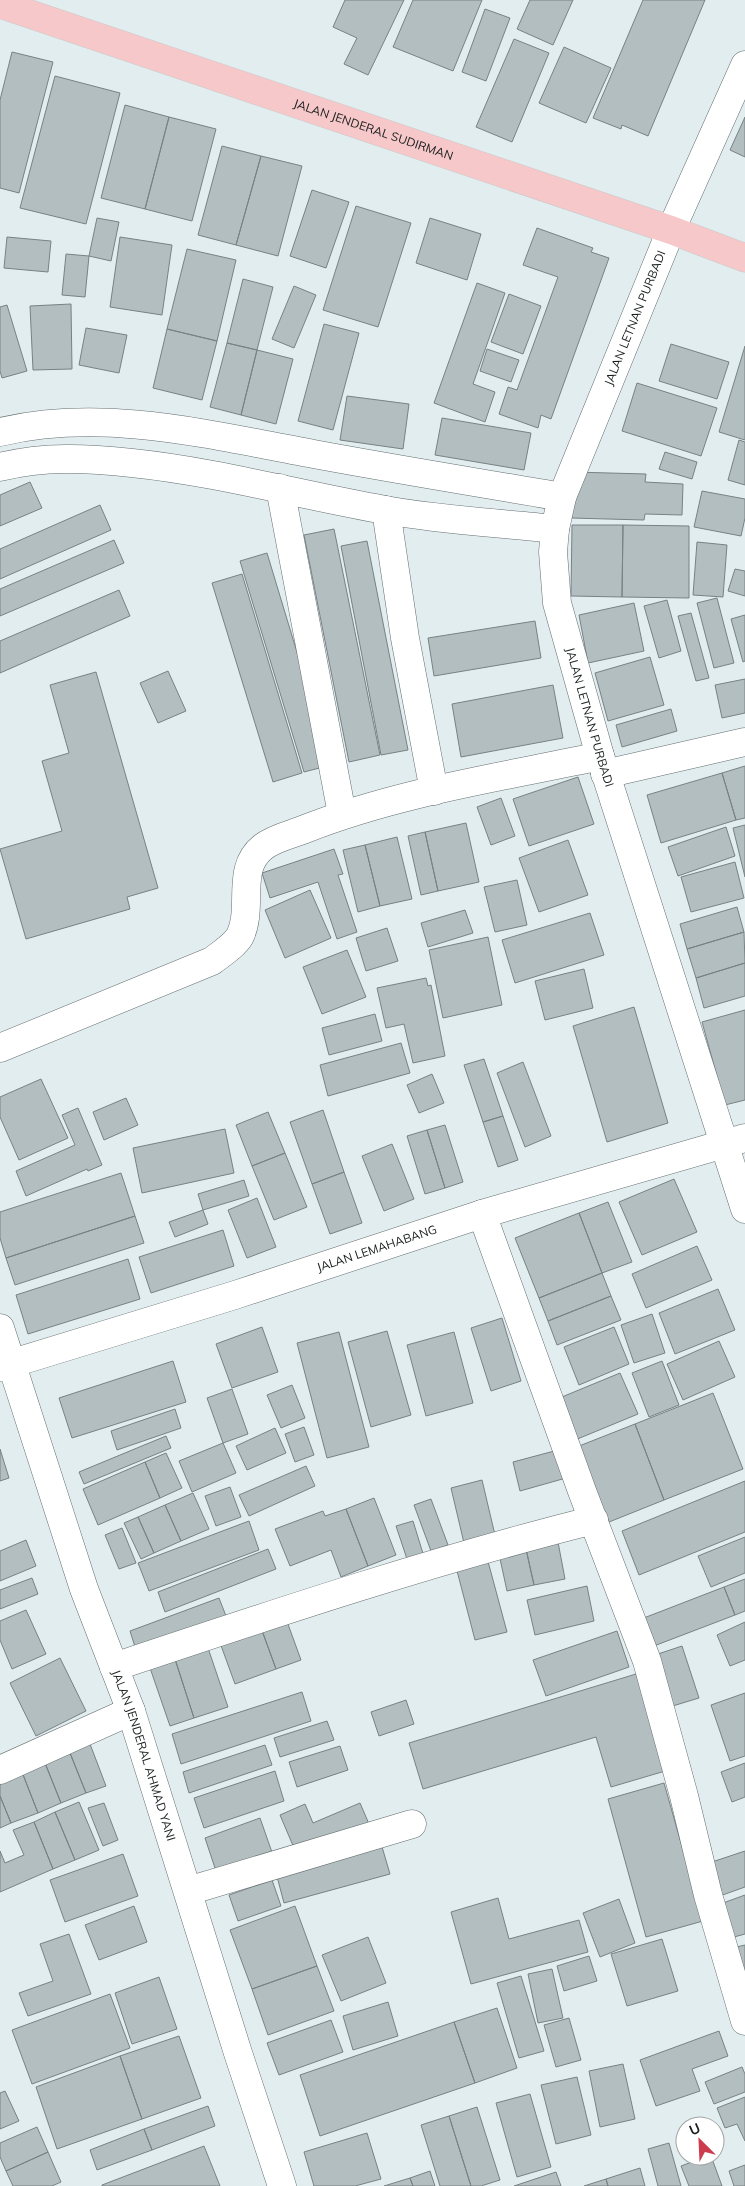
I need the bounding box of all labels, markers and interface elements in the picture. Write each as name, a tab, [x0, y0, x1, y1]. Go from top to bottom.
street label: JALAN JENDERAL SUDIRMAN	[292, 95, 455, 163]
street label: JALAN LETNAN PURBADI	[601, 248, 669, 388]
street label: JALAN LETNAN PURBADI	[563, 646, 617, 789]
street label: JALAN LEMAHABANG	[315, 1221, 439, 1275]
street label: JALAN JENDERAL AHMAD YANI	[109, 1667, 179, 1843]
north arrow	[675, 2116, 725, 2166]
text: U	[686, 2119, 703, 2139]

